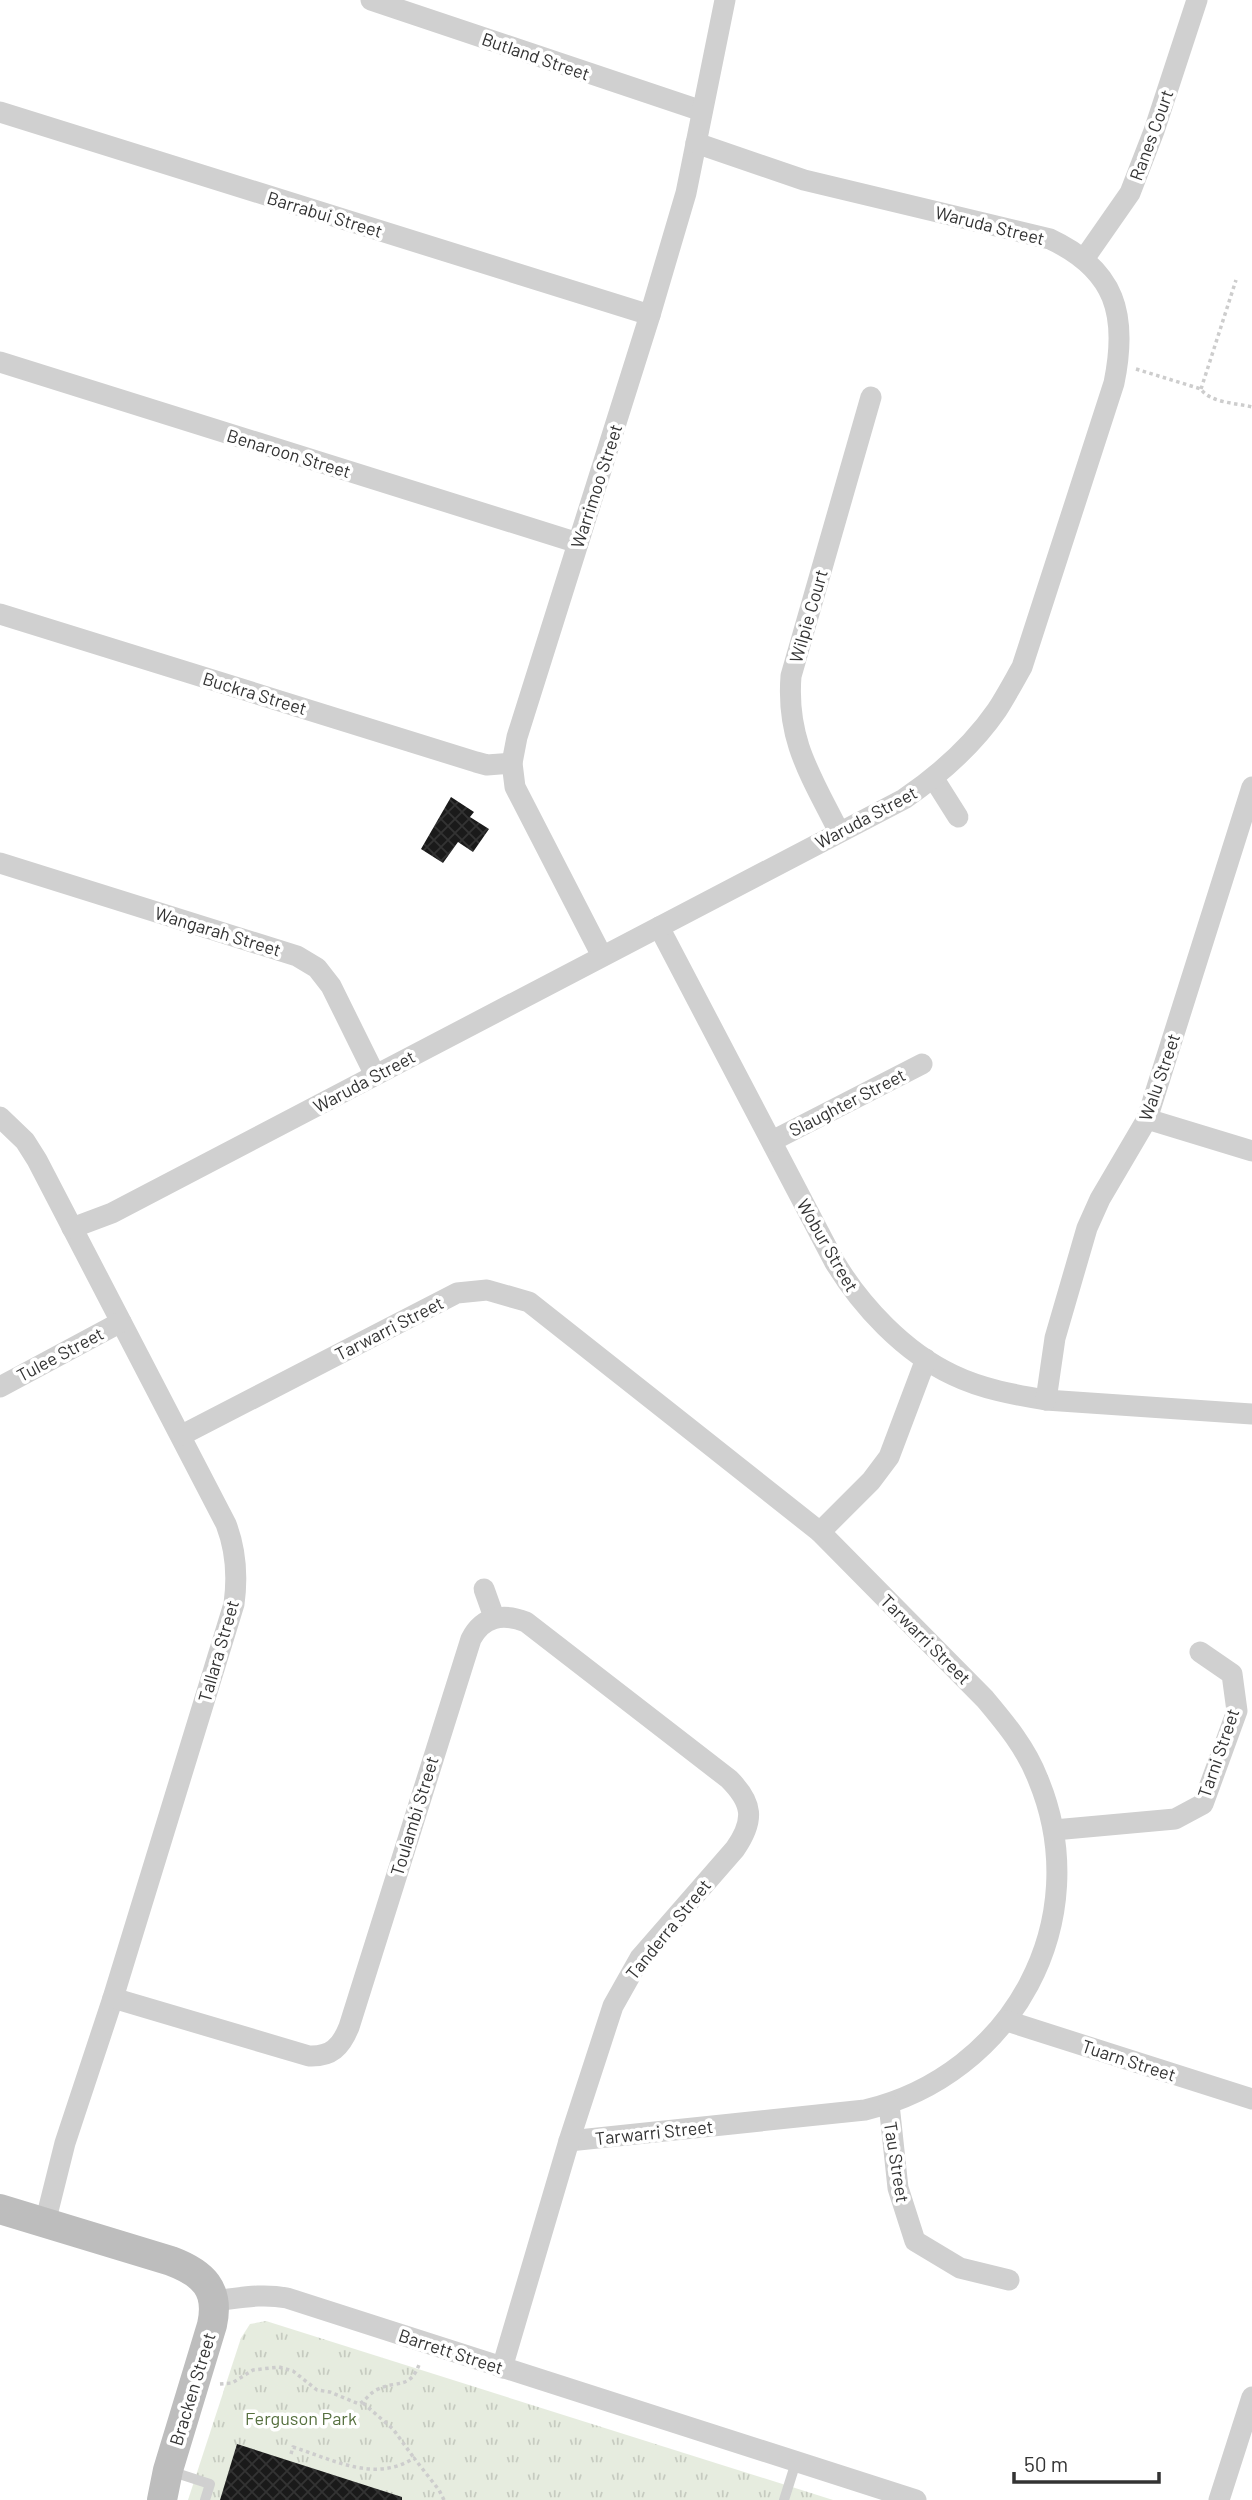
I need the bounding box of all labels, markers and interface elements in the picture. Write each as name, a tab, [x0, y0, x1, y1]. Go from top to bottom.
street label: Butland Street	[479, 27, 593, 85]
street label: Ranes Court	[1124, 87, 1178, 183]
street label: Barrabui Street	[265, 186, 385, 242]
street label: Waruda Street	[933, 201, 1047, 249]
street label: Warrimoo Street	[566, 421, 626, 551]
street label: Benaroon Street	[224, 424, 354, 482]
street label: Wilpie Court	[784, 567, 832, 665]
street label: Buckra Street	[200, 667, 310, 719]
street label: Waruda Street	[811, 781, 921, 853]
street label: Wangarah Street	[152, 901, 284, 961]
street label: Walu Street	[1134, 1031, 1184, 1123]
street label: Waruda Street	[309, 1045, 419, 1117]
street label: Slaughter Street	[785, 1063, 909, 1141]
street label: Wobur Street	[793, 1195, 863, 1295]
street label: Tarwarri Street	[331, 1291, 447, 1365]
street label: Tulee Street	[13, 1322, 107, 1386]
street label: Tarwarri Street	[876, 1589, 976, 1689]
street label: Tallara Street	[193, 1597, 243, 1705]
street label: Tarni Street	[1192, 1706, 1244, 1800]
street label: Toulambi Street	[385, 1754, 443, 1878]
street label: Tanderra Street	[621, 1874, 715, 1984]
street label: Tuarn Street	[1079, 2035, 1179, 2085]
street label: Tarwarri Street	[594, 2115, 714, 2149]
street label: Tau Street	[880, 2120, 914, 2204]
street label: Barrett Street	[396, 2324, 506, 2378]
street label: Bracken Street	[164, 2330, 220, 2448]
park label: Ferguson Park	[245, 2407, 357, 2429]
scale bar	[1014, 2440, 1159, 2484]
text: 50 m	[1024, 2451, 1068, 2476]

